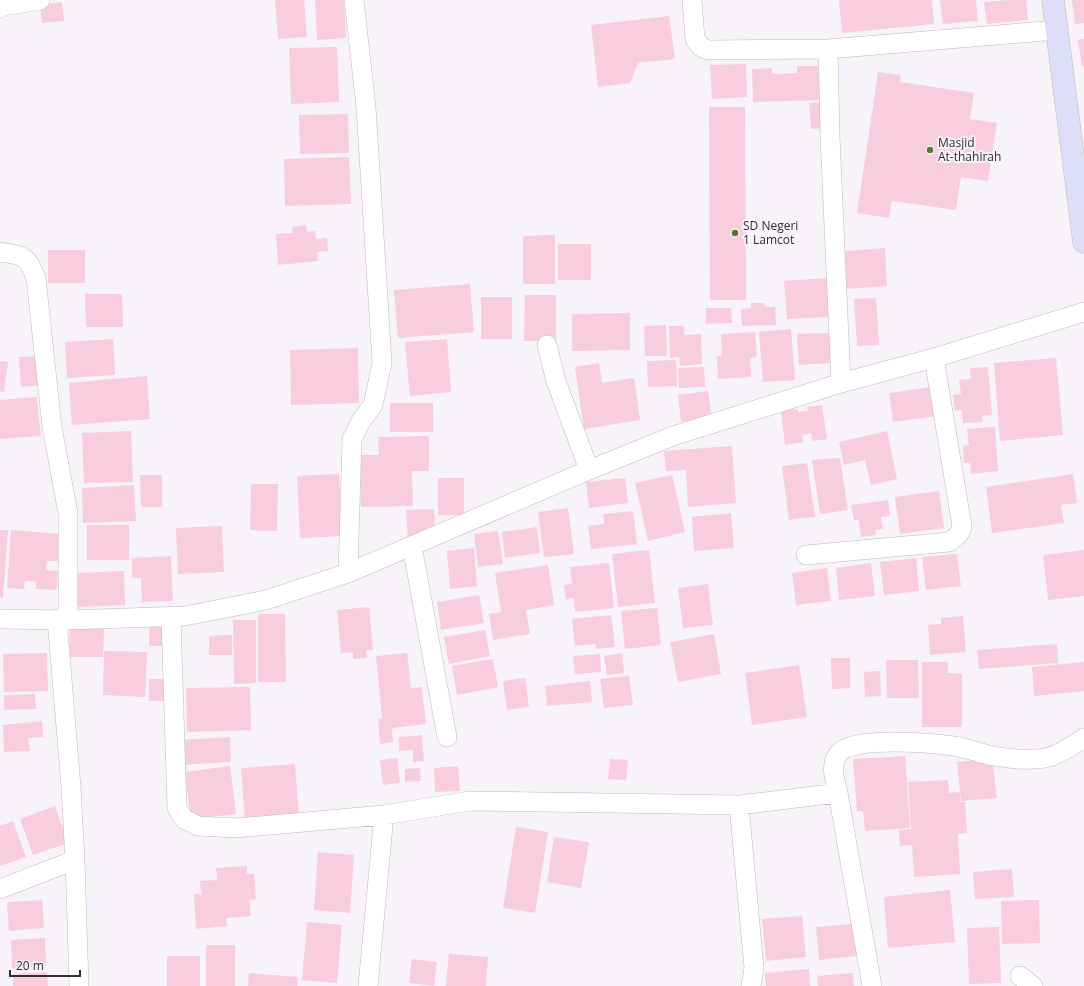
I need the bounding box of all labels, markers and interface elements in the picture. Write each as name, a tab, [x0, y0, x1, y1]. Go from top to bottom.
place label: Masjid At-thahirah	[938, 134, 1001, 165]
marker: Masjid At-thahirah	[925, 145, 935, 155]
place label: SD Negeri 1 Lamcot	[743, 217, 798, 248]
marker: SD Negeri 1 Lamcot	[730, 228, 740, 238]
scale bar	[10, 952, 80, 978]
text: 20 m	[16, 957, 44, 974]

